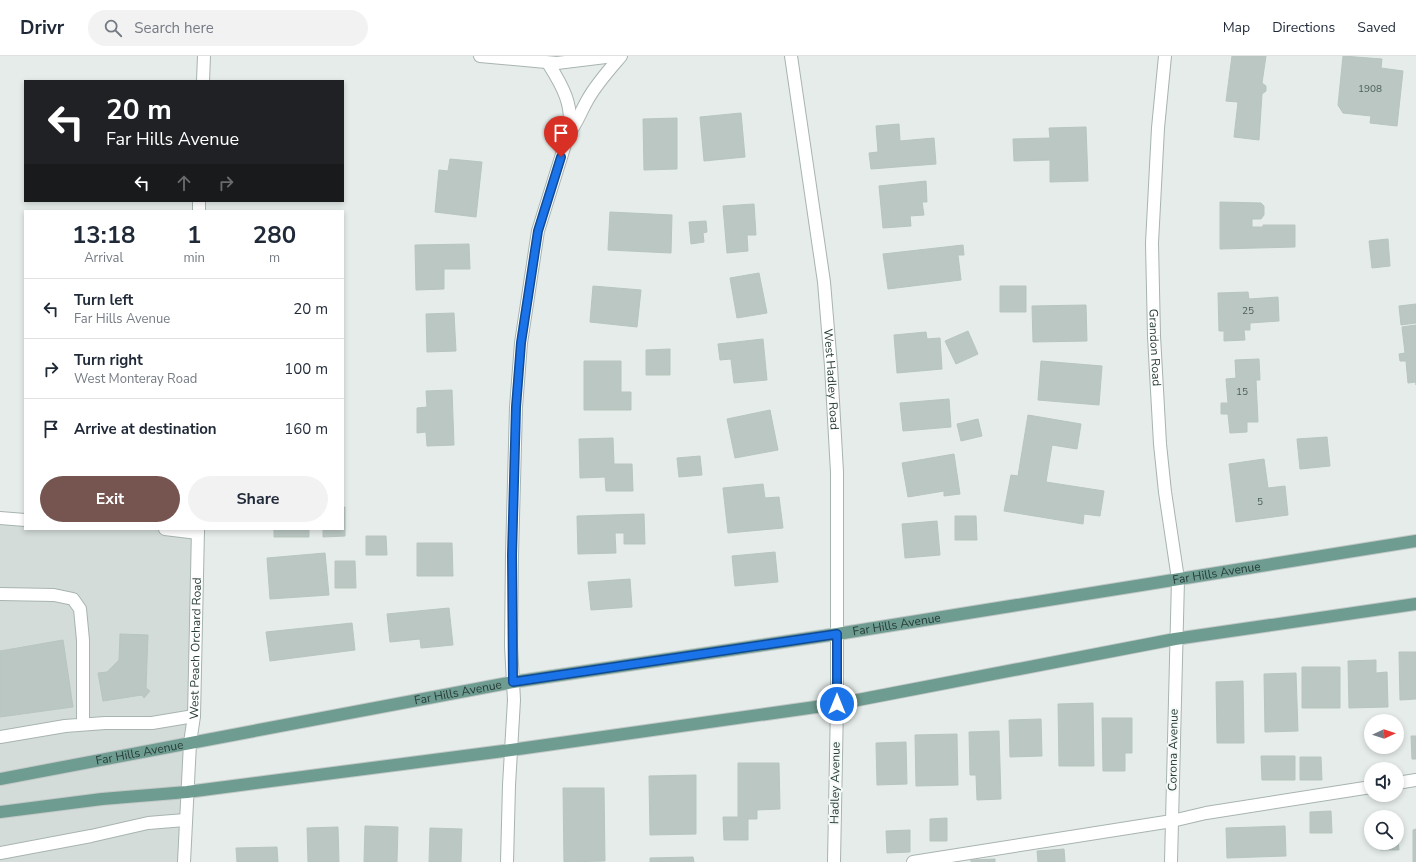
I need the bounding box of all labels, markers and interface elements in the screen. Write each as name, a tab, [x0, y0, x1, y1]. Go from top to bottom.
search box	[88, 10, 368, 46]
text: Drivr	[20, 15, 64, 41]
icon: search	[102, 17, 124, 39]
text: Search here	[134, 18, 214, 38]
text: Map	[1223, 18, 1250, 37]
text: Directions	[1272, 18, 1335, 37]
text: Saved	[1357, 18, 1396, 37]
house number: 1908	[1358, 82, 1382, 96]
text: 20 m	[106, 91, 172, 129]
icon: left	[40, 96, 92, 148]
pin	[544, 116, 578, 157]
icon: arrive	[550, 122, 572, 144]
text: Far Hills Avenue	[106, 127, 239, 151]
icon: left	[131, 172, 153, 194]
icon: ahead	[173, 172, 195, 194]
icon: right	[215, 172, 237, 194]
text: 13:18	[72, 219, 135, 251]
text: 1	[187, 219, 201, 251]
text: 280	[253, 219, 296, 251]
text: Arrival	[84, 249, 123, 267]
text: min	[183, 249, 205, 267]
text: m	[269, 249, 280, 267]
text: Turn left	[74, 290, 133, 310]
icon: left	[40, 298, 62, 320]
text: 20 m	[293, 299, 328, 319]
house number: 25	[1242, 304, 1254, 318]
street label: Grandon Road	[1145, 308, 1165, 387]
text: Far Hills Avenue	[74, 310, 170, 328]
street label: West Hadley Road	[820, 328, 843, 430]
text: Turn right	[74, 350, 143, 370]
icon: right	[40, 358, 62, 380]
text: 100 m	[284, 359, 328, 379]
text: West Monteray Road	[74, 370, 197, 388]
house number: 15	[1236, 385, 1248, 399]
icon: arrive	[40, 418, 62, 440]
text: Arrive at destination	[74, 419, 217, 439]
text: 160 m	[284, 419, 328, 439]
button: Exit	[40, 476, 180, 522]
button: Share	[188, 476, 328, 522]
house number: 5	[1257, 495, 1263, 509]
street label: Far Hills Avenue	[1171, 558, 1262, 588]
street label: West Peach Orchard Road	[186, 577, 205, 720]
street label: Far Hills Avenue	[851, 609, 942, 639]
street label: Far Hills Avenue	[413, 676, 503, 709]
position arrow	[816, 683, 858, 725]
street label: Corona Avenue	[1164, 709, 1182, 791]
north arrow	[1364, 714, 1404, 754]
map controls	[1364, 714, 1404, 850]
street label: Far Hills Avenue	[94, 737, 185, 769]
street label: Hadley Avenue	[826, 742, 844, 824]
button: sound	[1364, 762, 1404, 802]
button: search	[1364, 810, 1404, 850]

